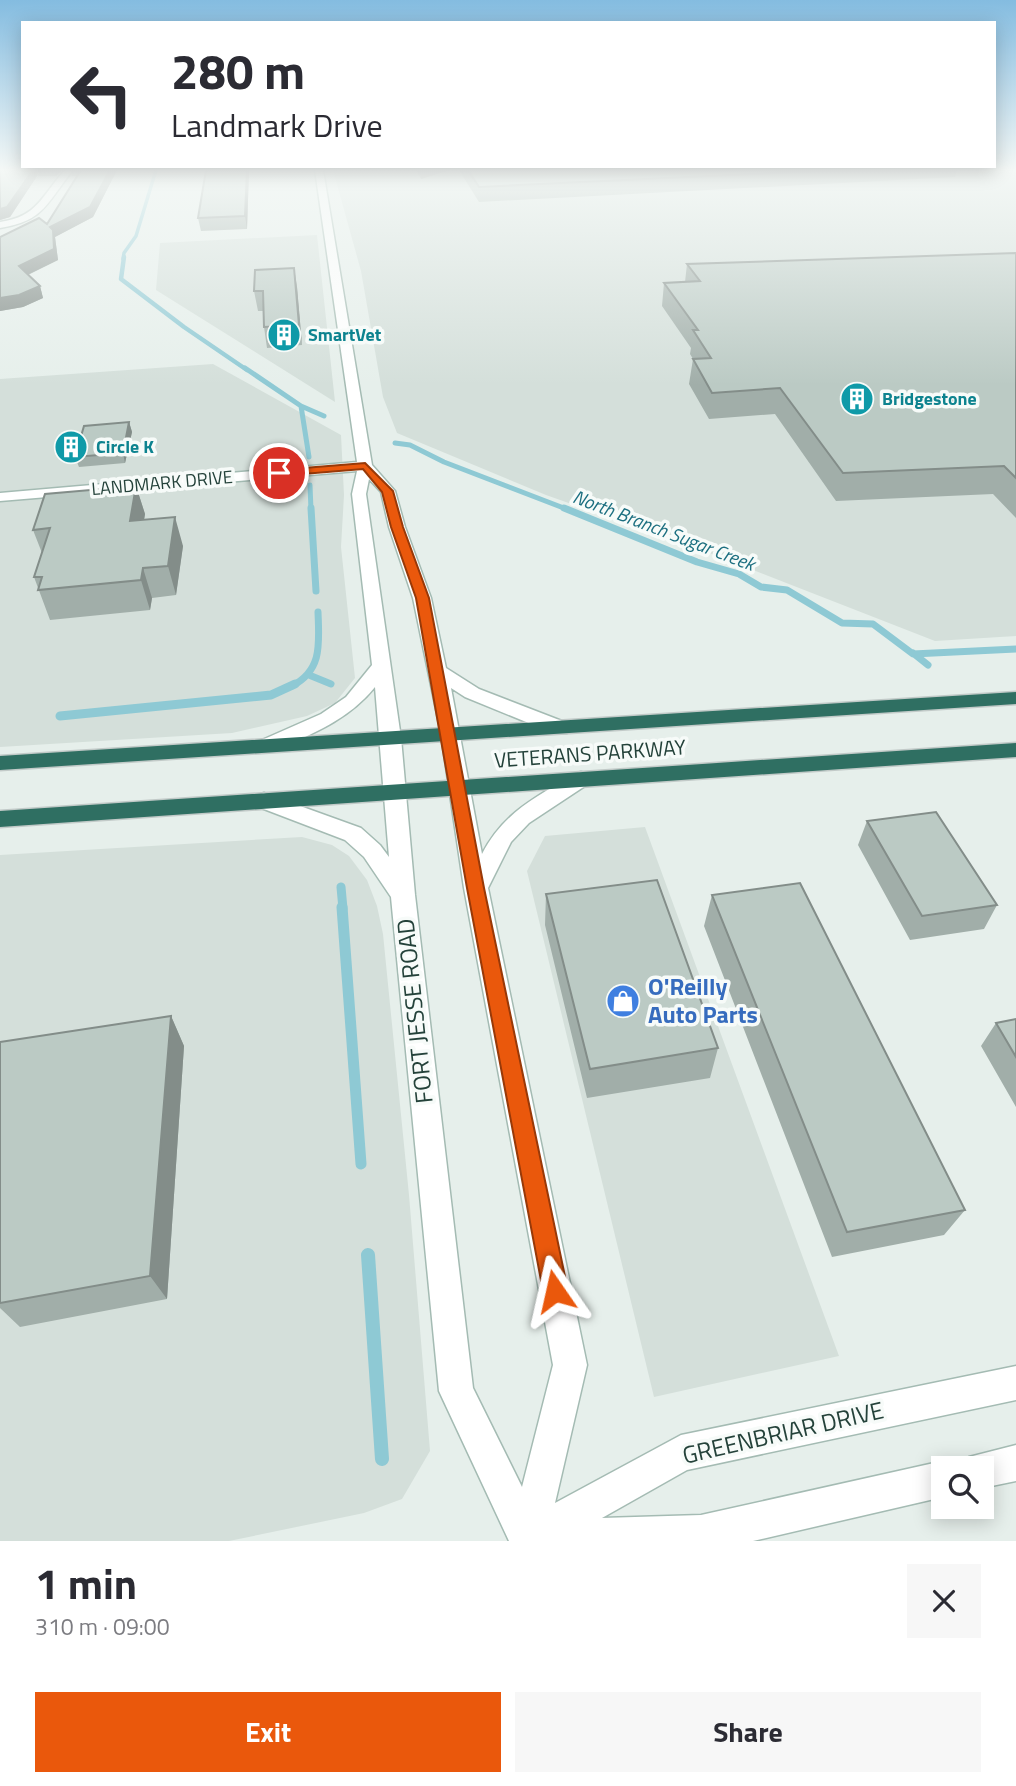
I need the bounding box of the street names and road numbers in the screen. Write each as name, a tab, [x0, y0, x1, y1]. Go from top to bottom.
street label: LANDMARK DRIVE	[90, 463, 234, 502]
street label: VETERANS PARKWAY	[493, 730, 688, 776]
street label: FORT JESSE ROAD	[386, 917, 442, 1105]
street label: GREENBRIAR DRIVE	[679, 1391, 887, 1473]

